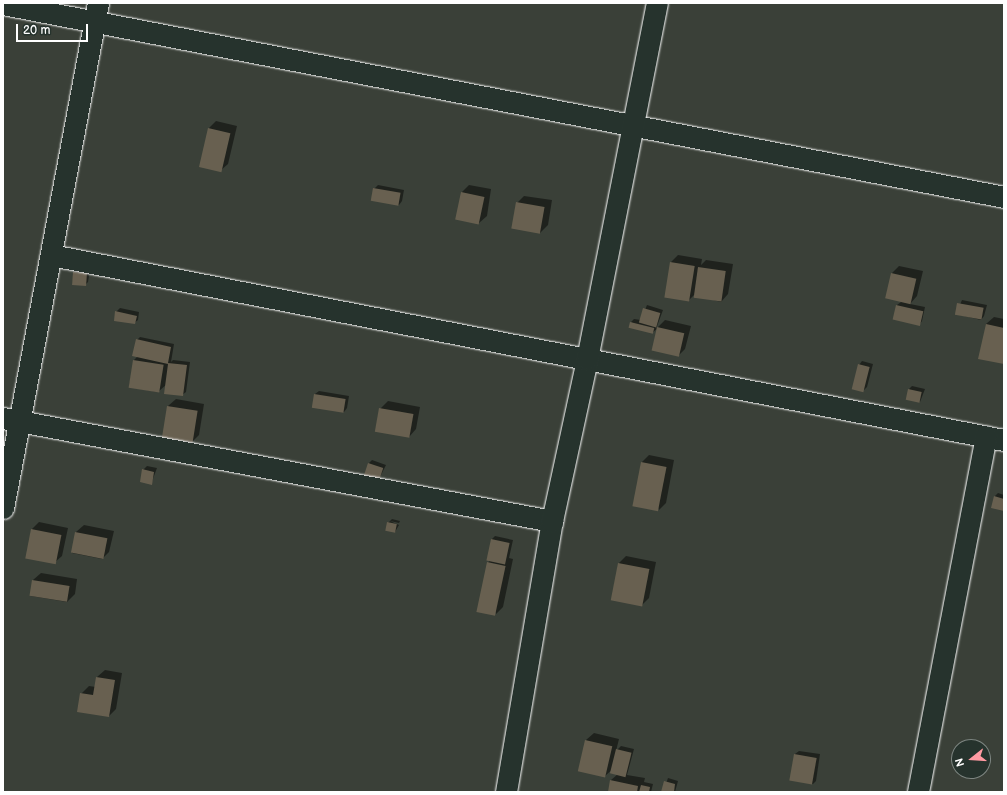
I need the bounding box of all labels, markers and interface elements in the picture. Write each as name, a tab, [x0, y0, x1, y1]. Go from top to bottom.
scale bar	[18, 16, 90, 42]
text: 20 m	[23, 23, 50, 38]
north arrow	[951, 739, 991, 779]
text: N	[953, 757, 967, 768]

